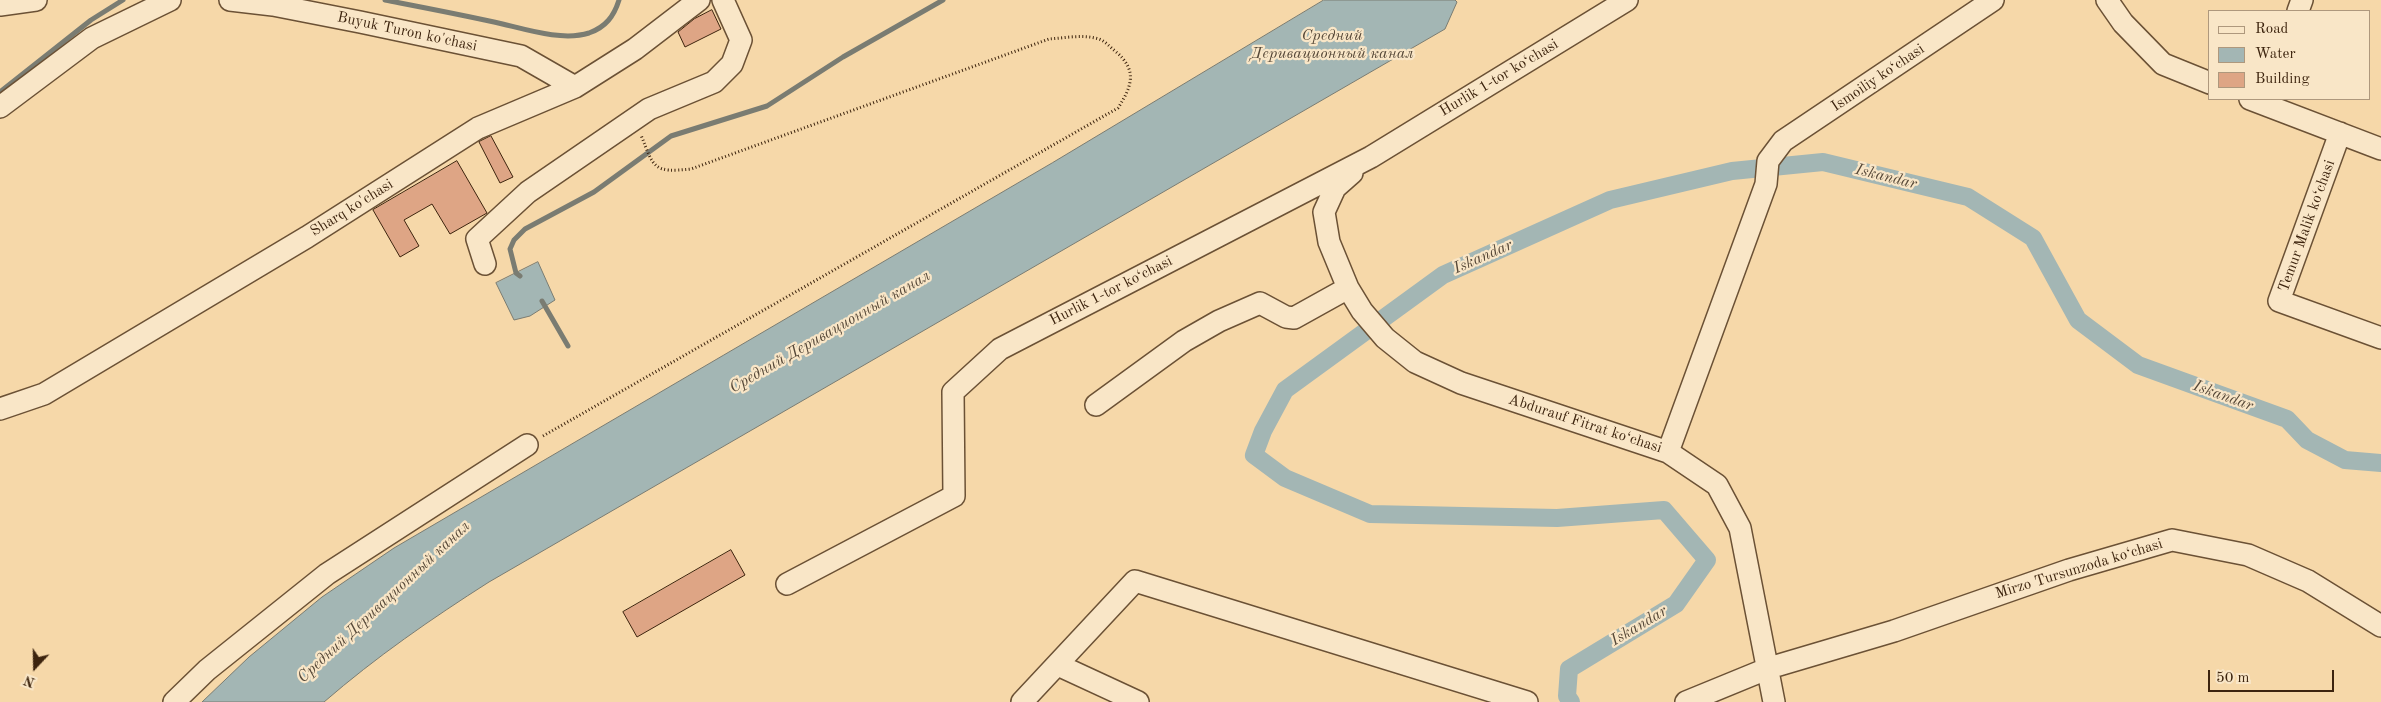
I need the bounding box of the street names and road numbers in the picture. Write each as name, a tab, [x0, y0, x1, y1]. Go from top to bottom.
street label: Buyuk Turon ko'chasi	[335, 8, 479, 56]
street label: Hurlik 1-tor ko‘chasi	[1436, 35, 1562, 121]
street label: Ismoiliy ko‘chasi	[1828, 40, 1928, 116]
street label: Temur Malik ko‘chasi	[2275, 158, 2339, 294]
street label: Sharq ko'chasi	[307, 175, 397, 241]
street label: Hurlik 1-tor ko‘chasi	[1047, 252, 1175, 330]
street label: Abdurauf Fitrat ko‘chasi	[1506, 391, 1664, 457]
street label: Mirzo Tursunzoda ko‘chasi	[1993, 535, 2165, 603]

